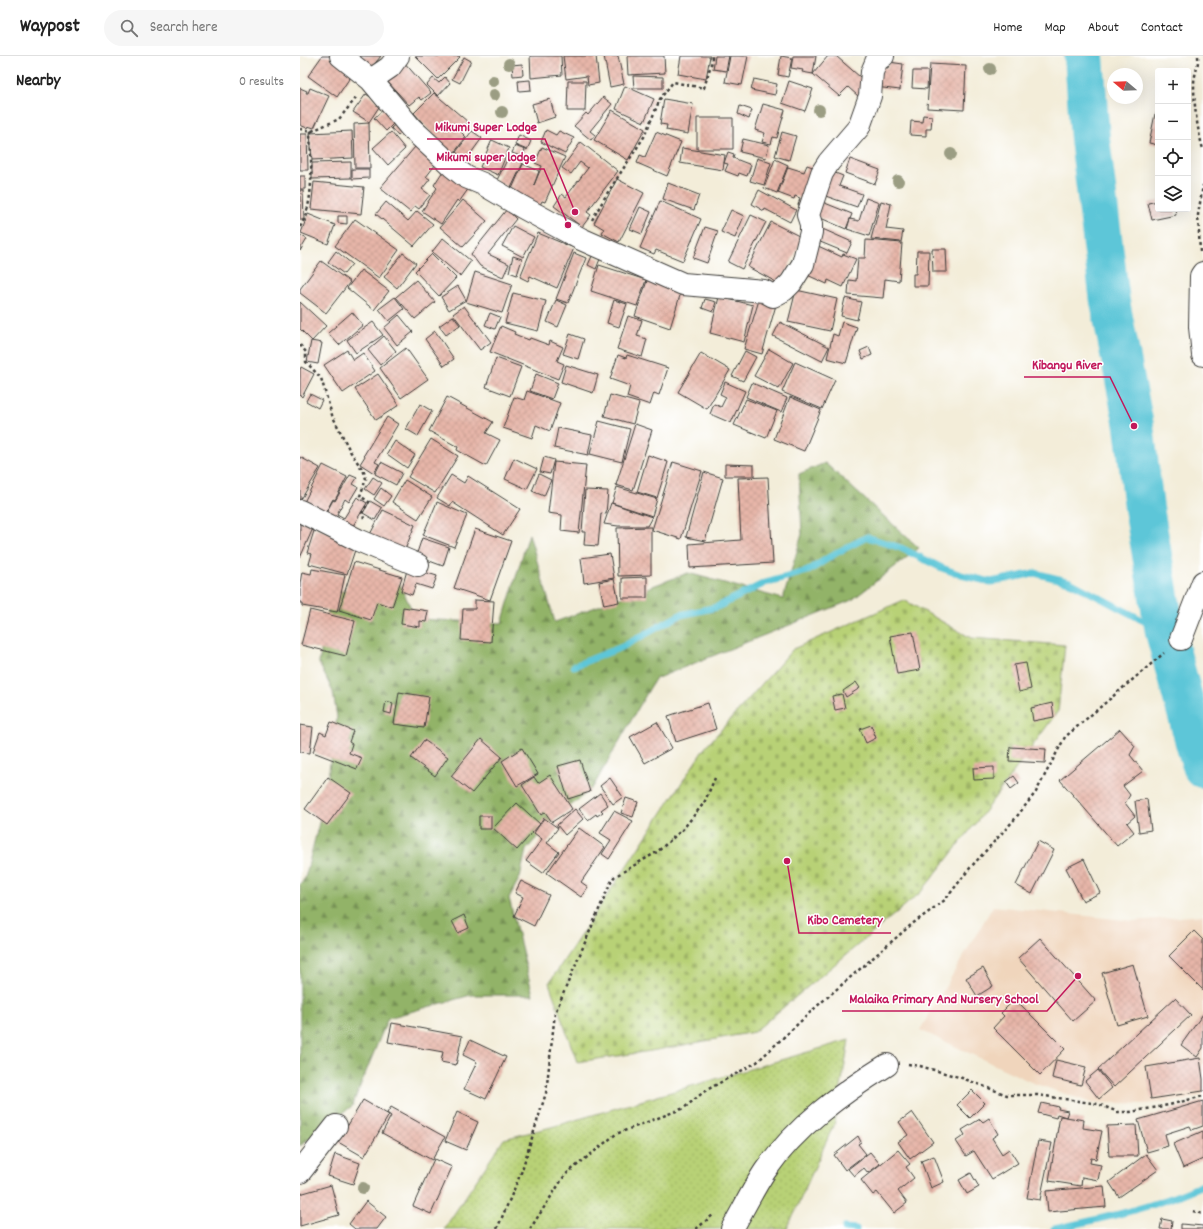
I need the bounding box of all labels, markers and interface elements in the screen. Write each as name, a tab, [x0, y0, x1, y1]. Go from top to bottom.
search box	[104, 10, 384, 46]
text: Waypost	[20, 14, 80, 41]
icon: search	[118, 17, 140, 39]
text: Search here	[150, 17, 218, 39]
text: Home	[993, 18, 1022, 38]
text: Map	[1044, 18, 1066, 38]
text: About	[1088, 18, 1119, 38]
text: Contact	[1141, 18, 1183, 38]
north arrow	[1107, 68, 1143, 104]
map controls	[1155, 68, 1191, 212]
button: +	[1155, 68, 1191, 104]
text: Nearby	[16, 70, 60, 94]
text: 0 results	[239, 73, 284, 92]
button: −	[1155, 104, 1191, 140]
callout: Mikumi Super Lodge	[427, 113, 545, 139]
text: Mikumi Super Lodge	[435, 118, 537, 138]
button: locate	[1155, 140, 1191, 176]
callout: Mikumi super lodge	[429, 143, 544, 169]
text: Mikumi super lodge	[436, 148, 536, 168]
button: layers	[1155, 176, 1191, 212]
callout: Kibangu River	[1024, 351, 1110, 377]
text: Kibangu River	[1032, 356, 1103, 376]
callout: Kibo Cemetery	[799, 907, 891, 933]
text: Kibo Cemetery	[807, 911, 884, 931]
callout: Malaika Primary And Nursery School	[842, 985, 1047, 1011]
text: Malaika Primary And Nursery School	[849, 990, 1039, 1010]

